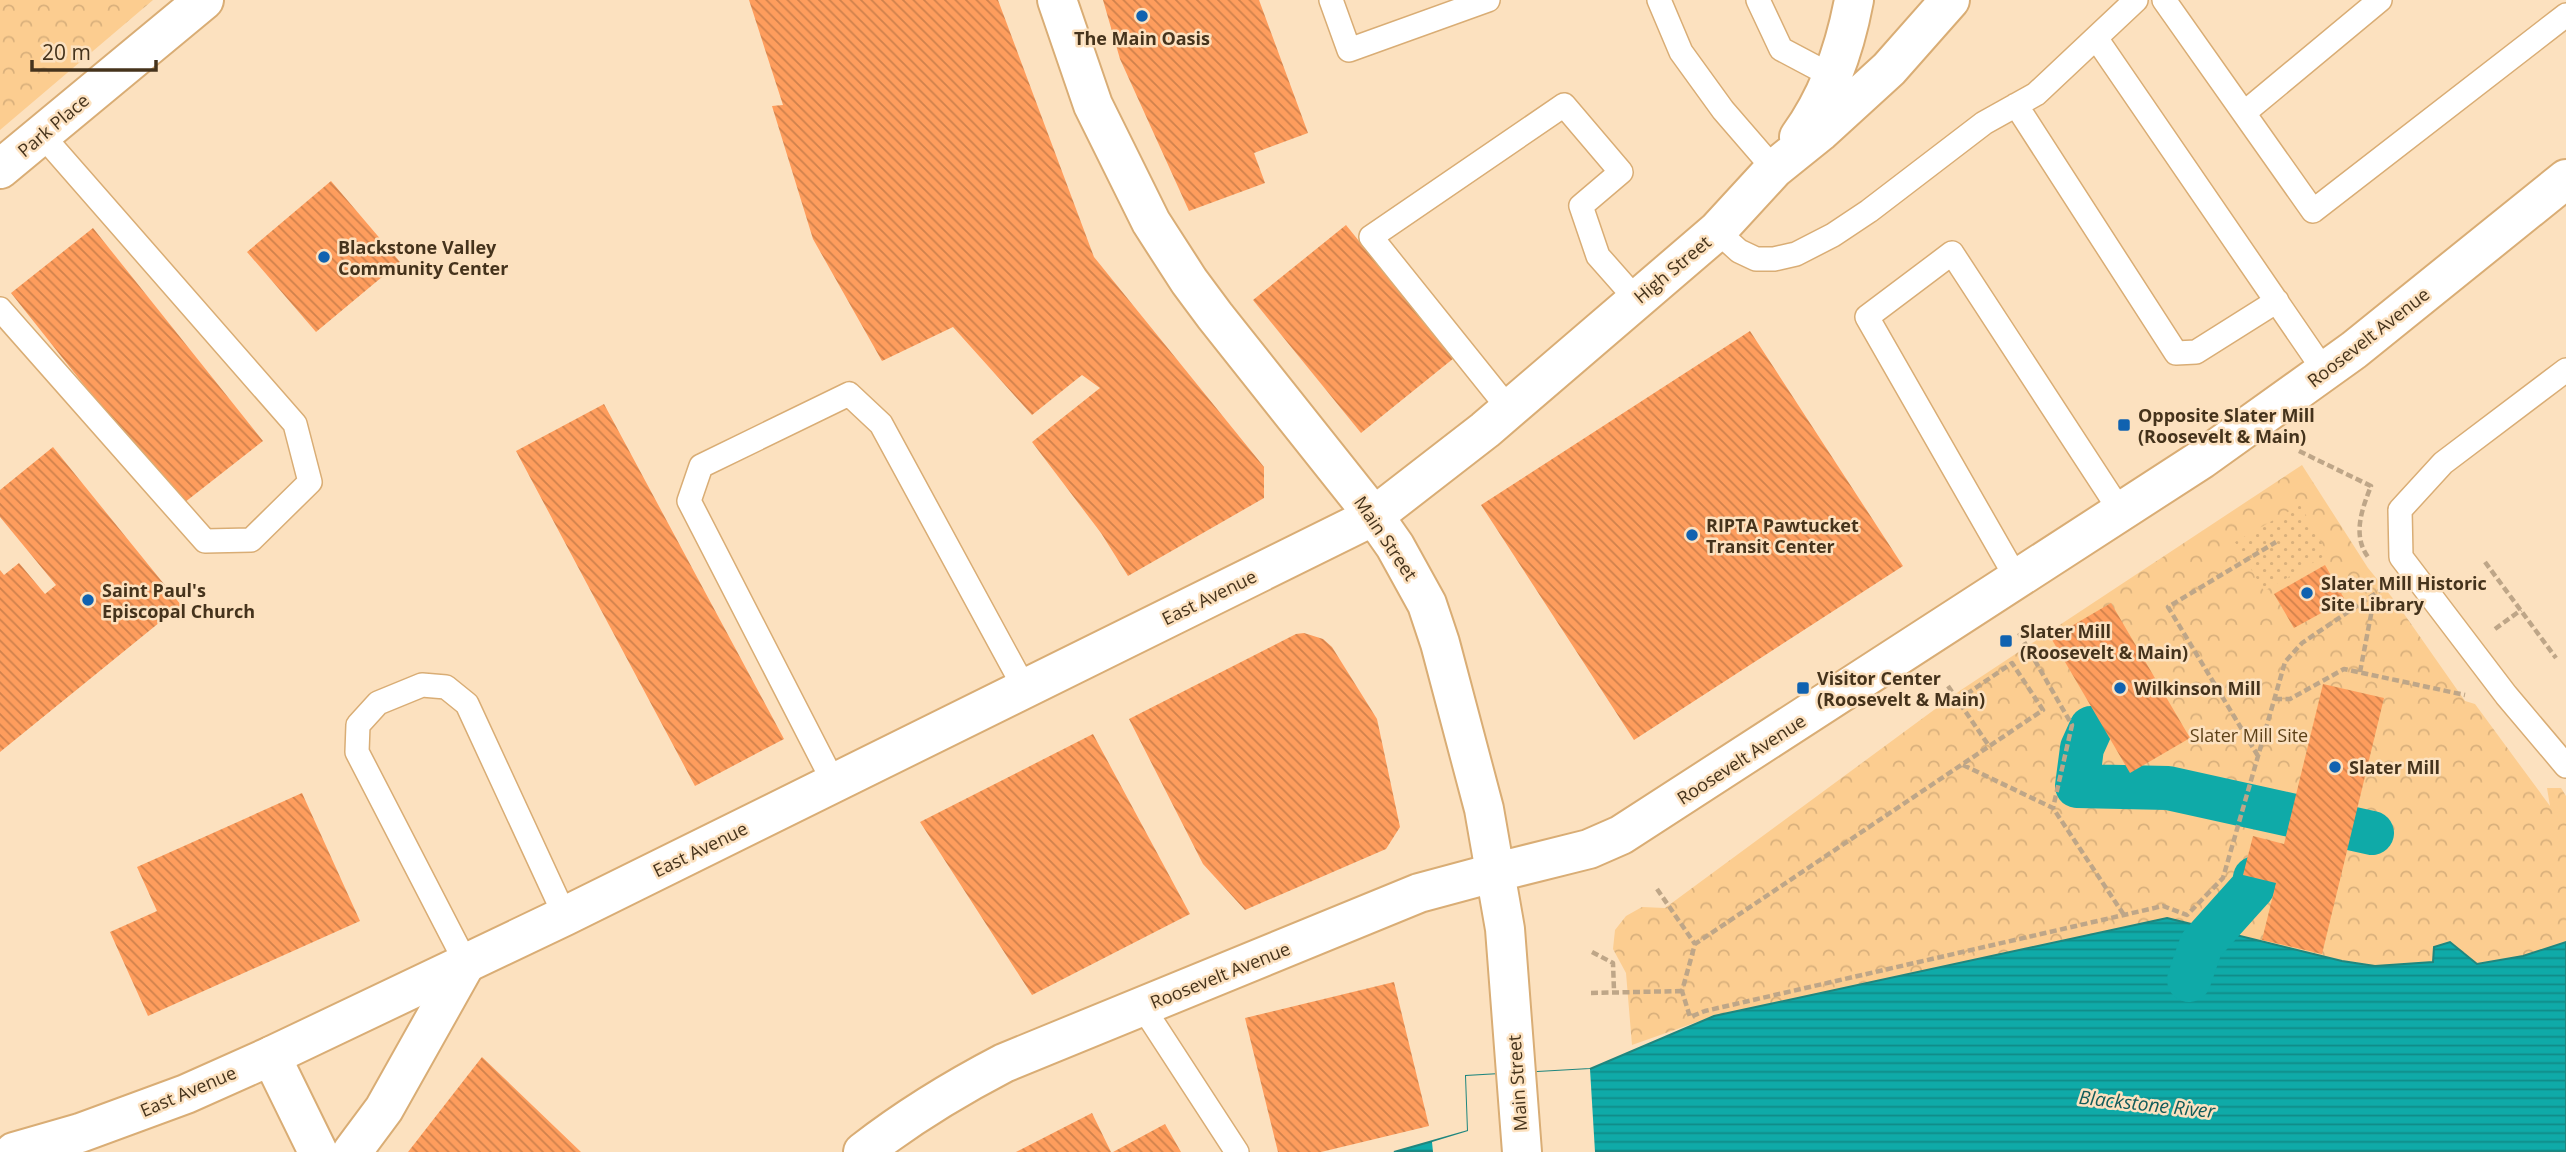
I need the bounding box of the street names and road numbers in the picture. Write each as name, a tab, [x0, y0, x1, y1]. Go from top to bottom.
street label: Park Place	[12, 88, 94, 162]
street label: High Street	[1628, 230, 1716, 308]
street label: Roosevelt Avenue	[2302, 282, 2434, 392]
street label: Main Street	[1349, 491, 1423, 585]
street label: East Avenue	[1158, 564, 1260, 630]
street label: Roosevelt Avenue	[1672, 708, 1810, 810]
street label: East Avenue	[649, 816, 751, 882]
street label: Roosevelt Avenue	[1146, 936, 1294, 1014]
street label: Main Street	[1502, 1034, 1532, 1132]
street label: East Avenue	[136, 1060, 240, 1122]

